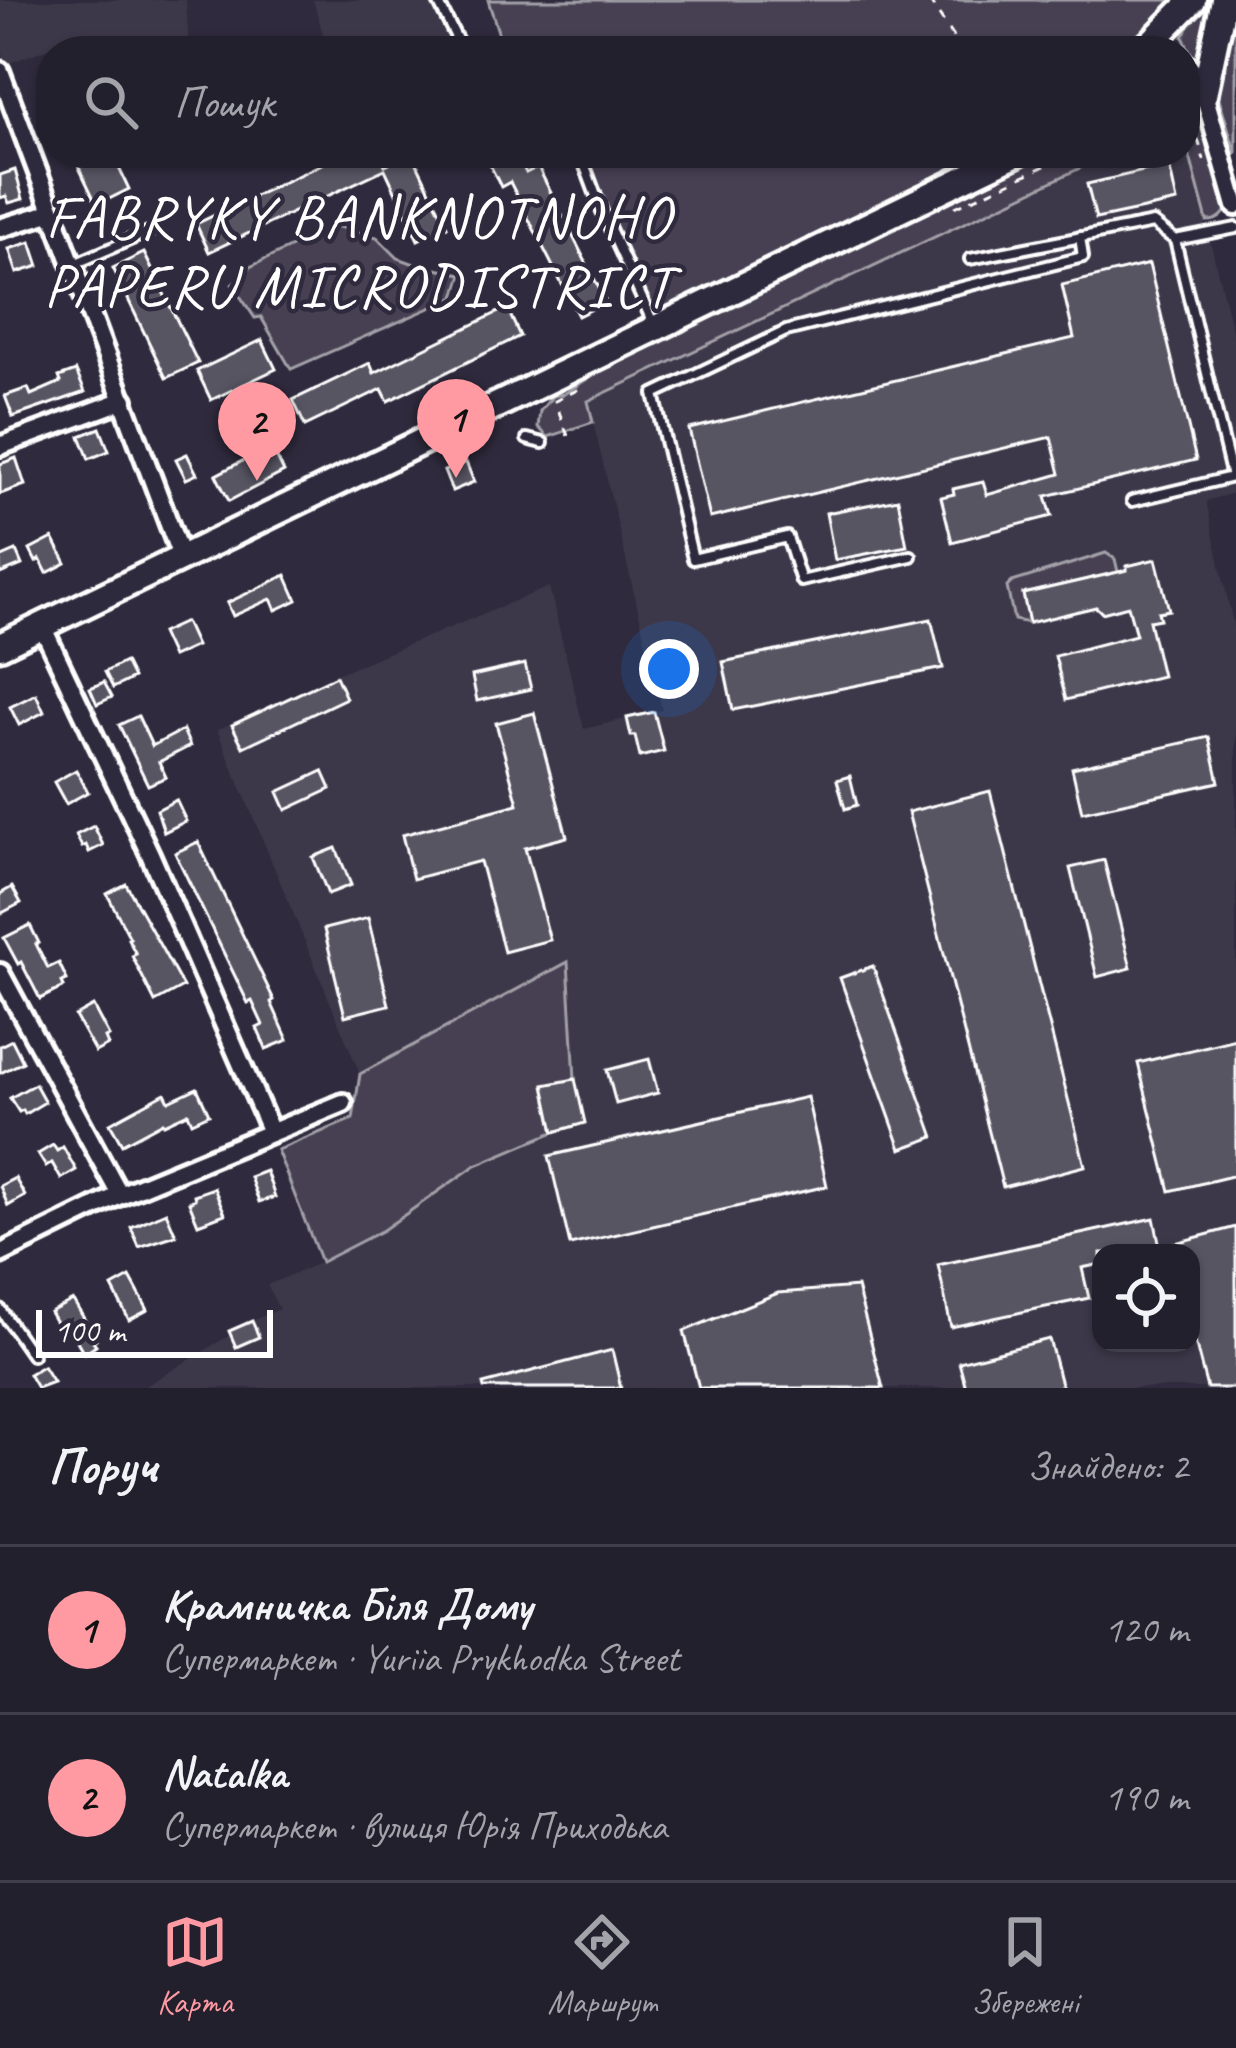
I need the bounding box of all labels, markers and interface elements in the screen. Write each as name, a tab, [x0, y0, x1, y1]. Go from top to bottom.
search box	[36, 36, 1200, 168]
icon: search	[78, 69, 144, 135]
text: Пошук	[174, 74, 274, 131]
district label: FABRYKY BANKNOTNOHO PAPERU MICRODISTRICT	[44, 179, 683, 324]
pin: 1	[417, 379, 495, 478]
pin: 2	[218, 382, 296, 481]
your location	[639, 639, 699, 699]
map controls	[1092, 1244, 1200, 1352]
button: locate	[1092, 1244, 1200, 1352]
scale bar	[36, 1304, 273, 1357]
text: 100 m	[54, 1310, 125, 1352]
text: Поруч	[48, 1434, 157, 1498]
text: Знайдено: 2	[1027, 1442, 1188, 1491]
text: Крамничка Біля Дому	[162, 1577, 532, 1634]
text: 1	[78, 1605, 96, 1654]
text: 120 m	[1104, 1605, 1188, 1654]
text: Супермаркет · Yuriia Prykhodka Street	[162, 1634, 679, 1683]
text: Natalka	[162, 1745, 287, 1802]
text: 2	[78, 1773, 96, 1822]
text: 190 m	[1104, 1773, 1188, 1822]
text: Супермаркет · вулиця Юрія Приходька	[162, 1802, 667, 1851]
tab: Карта	[157, 1909, 233, 2023]
tab: Маршрут	[548, 1909, 656, 2023]
tab: Збережені	[971, 1909, 1079, 2023]

